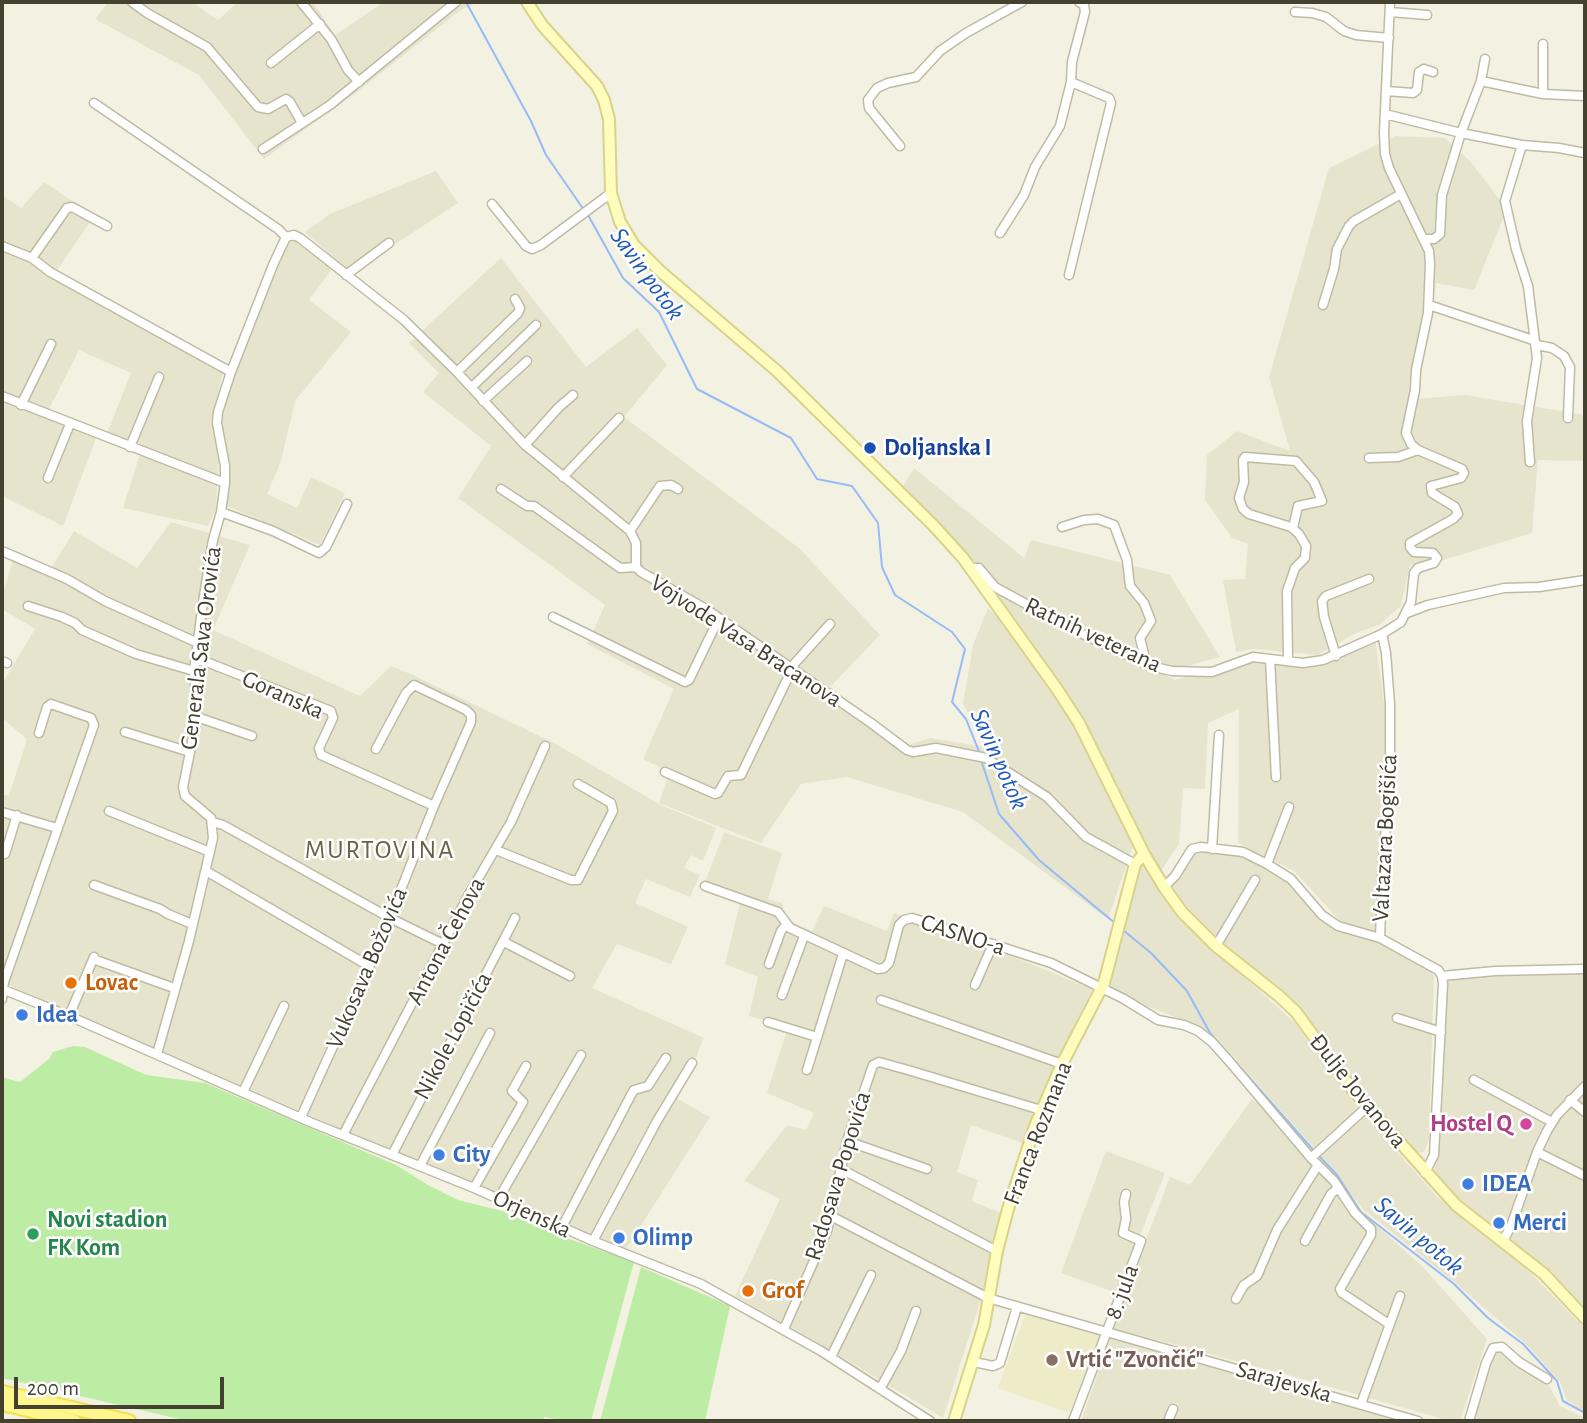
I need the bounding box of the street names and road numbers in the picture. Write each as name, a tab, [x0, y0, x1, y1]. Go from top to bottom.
street label: Generala Sava Orovića	[174, 545, 228, 751]
street label: Vojvode Vasa Bracanova	[645, 568, 847, 714]
street label: Ratnih veterana	[1020, 591, 1166, 679]
street label: Goranska	[238, 664, 328, 726]
street label: Valtazara Bogišića	[1366, 753, 1404, 923]
street label: Antona Čehova	[400, 872, 492, 1010]
street label: Vukosava Božovića	[320, 883, 414, 1053]
street label: CASNO-a	[917, 908, 1009, 962]
street label: Nikole Lopičića	[407, 967, 499, 1105]
street label: Đulje Jovanova	[1303, 1028, 1413, 1154]
street label: Franca Rozmana	[997, 1057, 1079, 1209]
street label: Radosava Popovića	[799, 1088, 877, 1264]
street label: Orjenska	[488, 1183, 576, 1245]
street label: 8. jula	[1099, 1261, 1145, 1323]
street label: Sarajevska	[1233, 1355, 1335, 1409]

